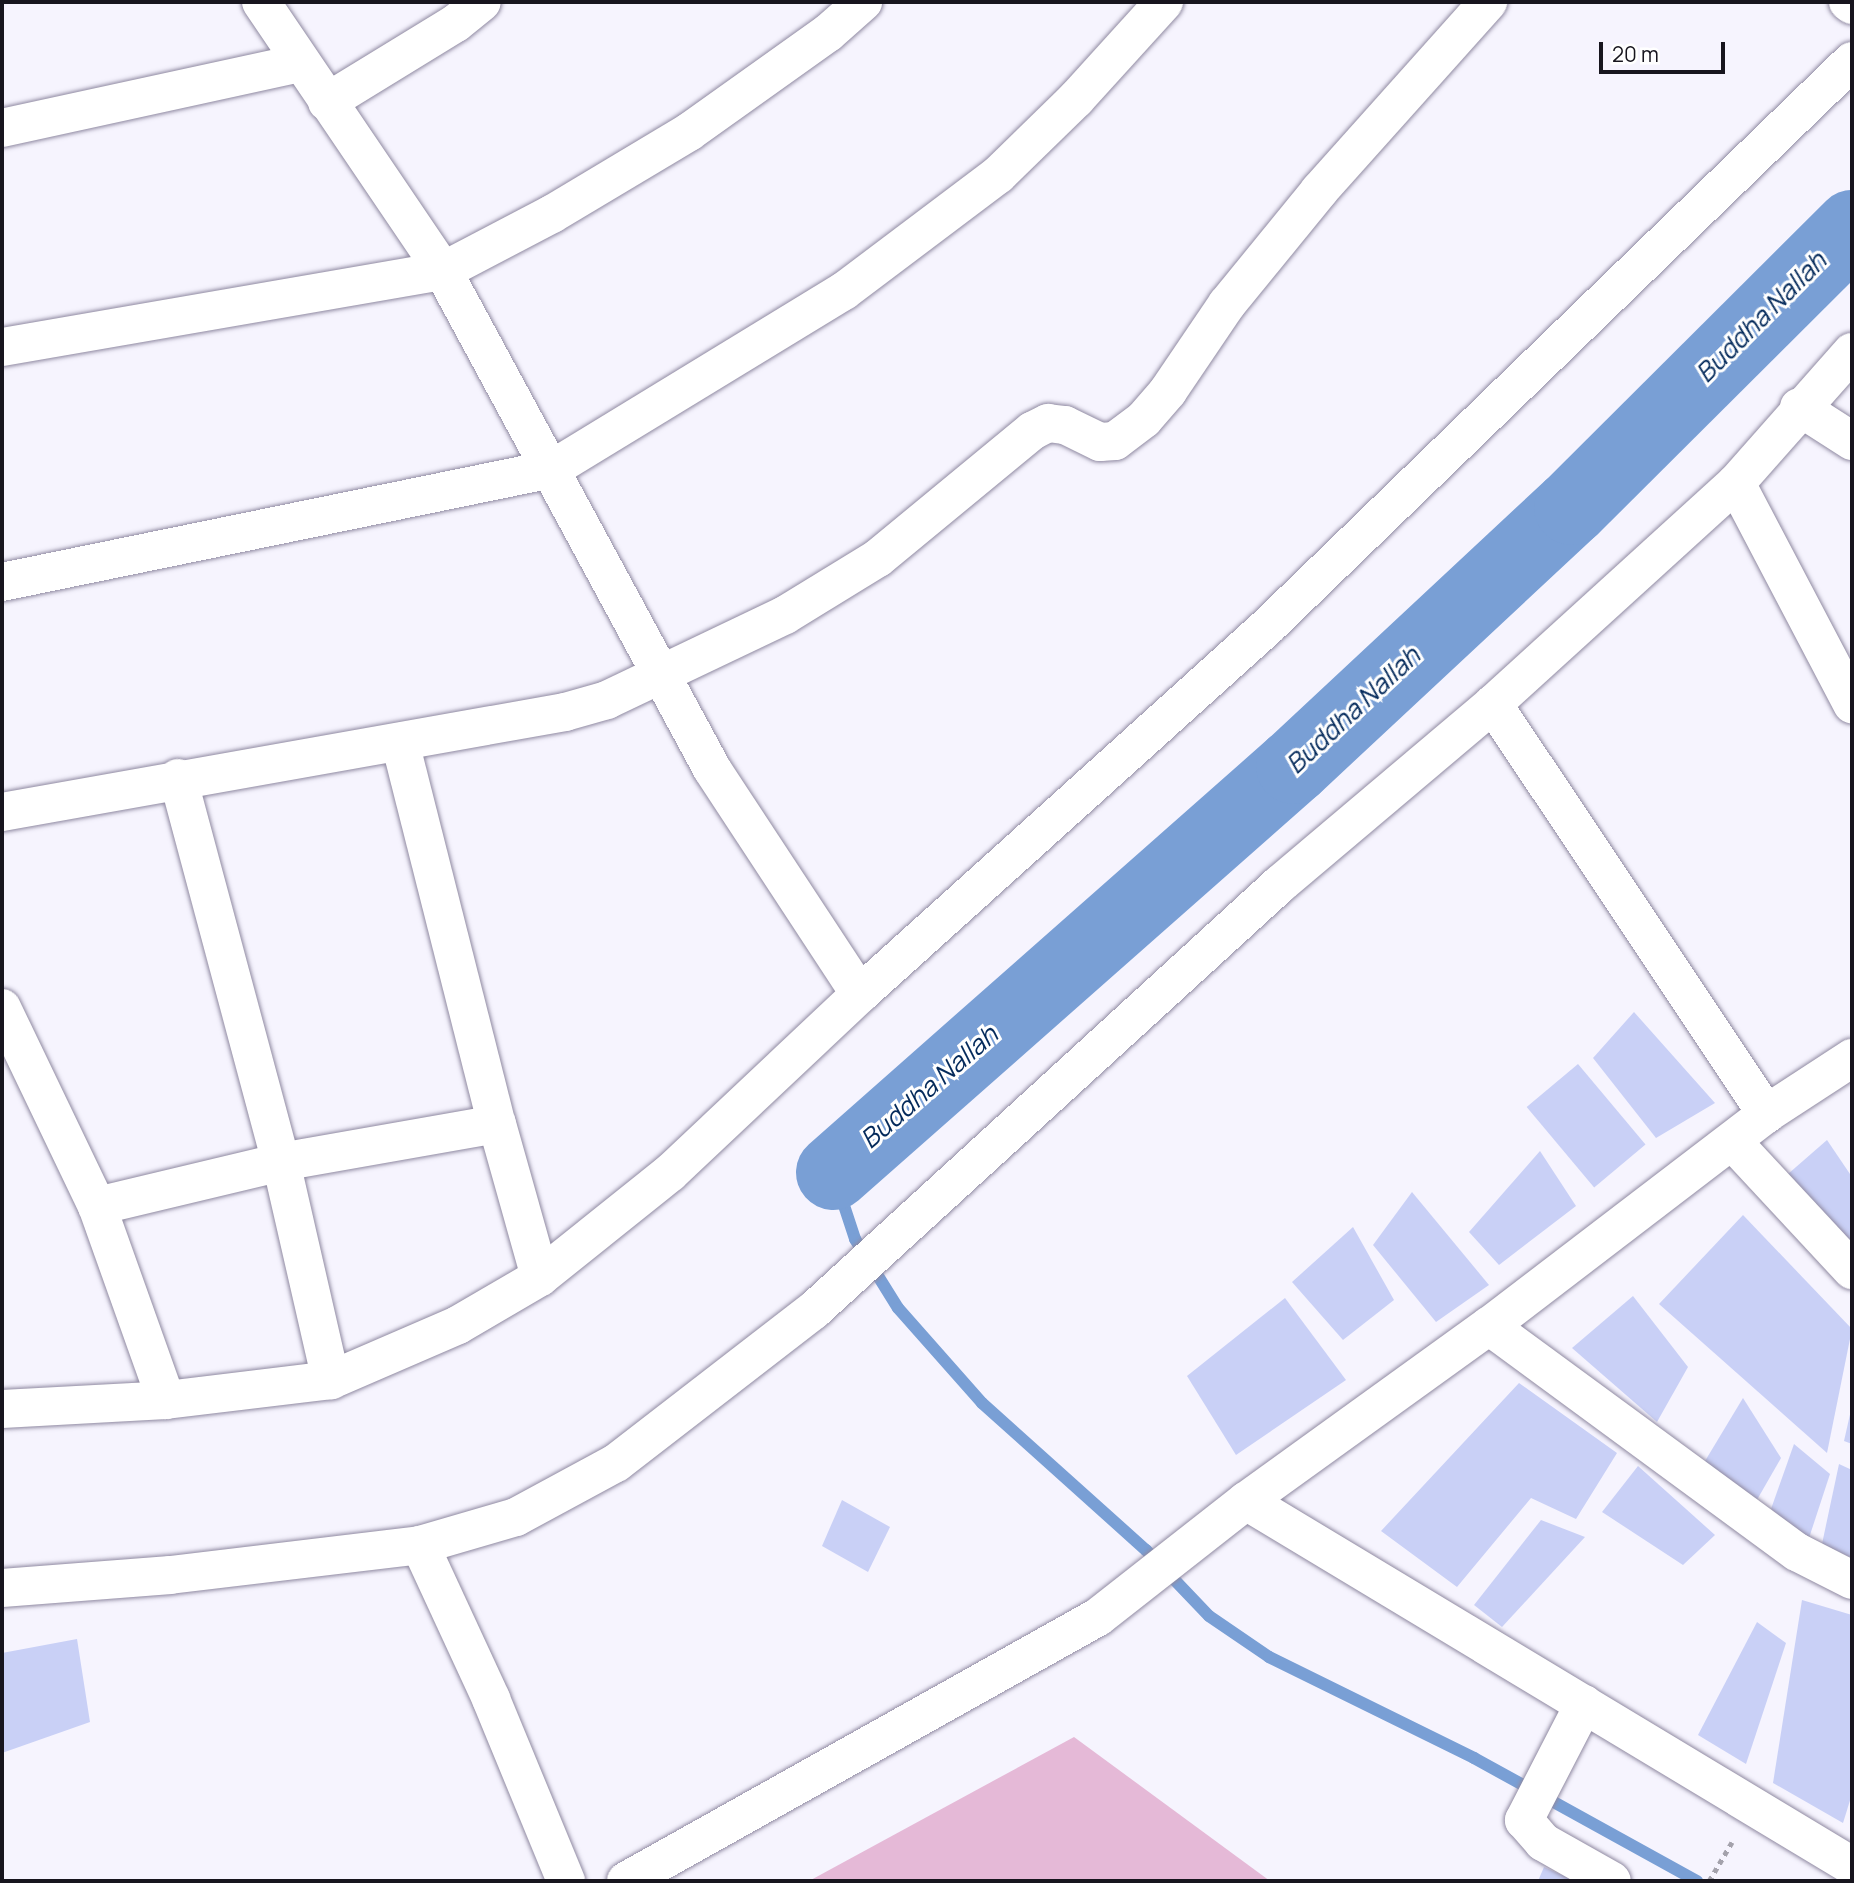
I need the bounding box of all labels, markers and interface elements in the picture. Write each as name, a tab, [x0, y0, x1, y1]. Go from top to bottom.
scale bar	[1602, 28, 1728, 72]
text: 20 m	[1612, 40, 1659, 68]
water label: Buddha Nallah	[1689, 245, 1833, 389]
water label: Buddha Nallah	[1280, 640, 1426, 780]
water label: Buddha Nallah	[854, 1019, 1004, 1155]

